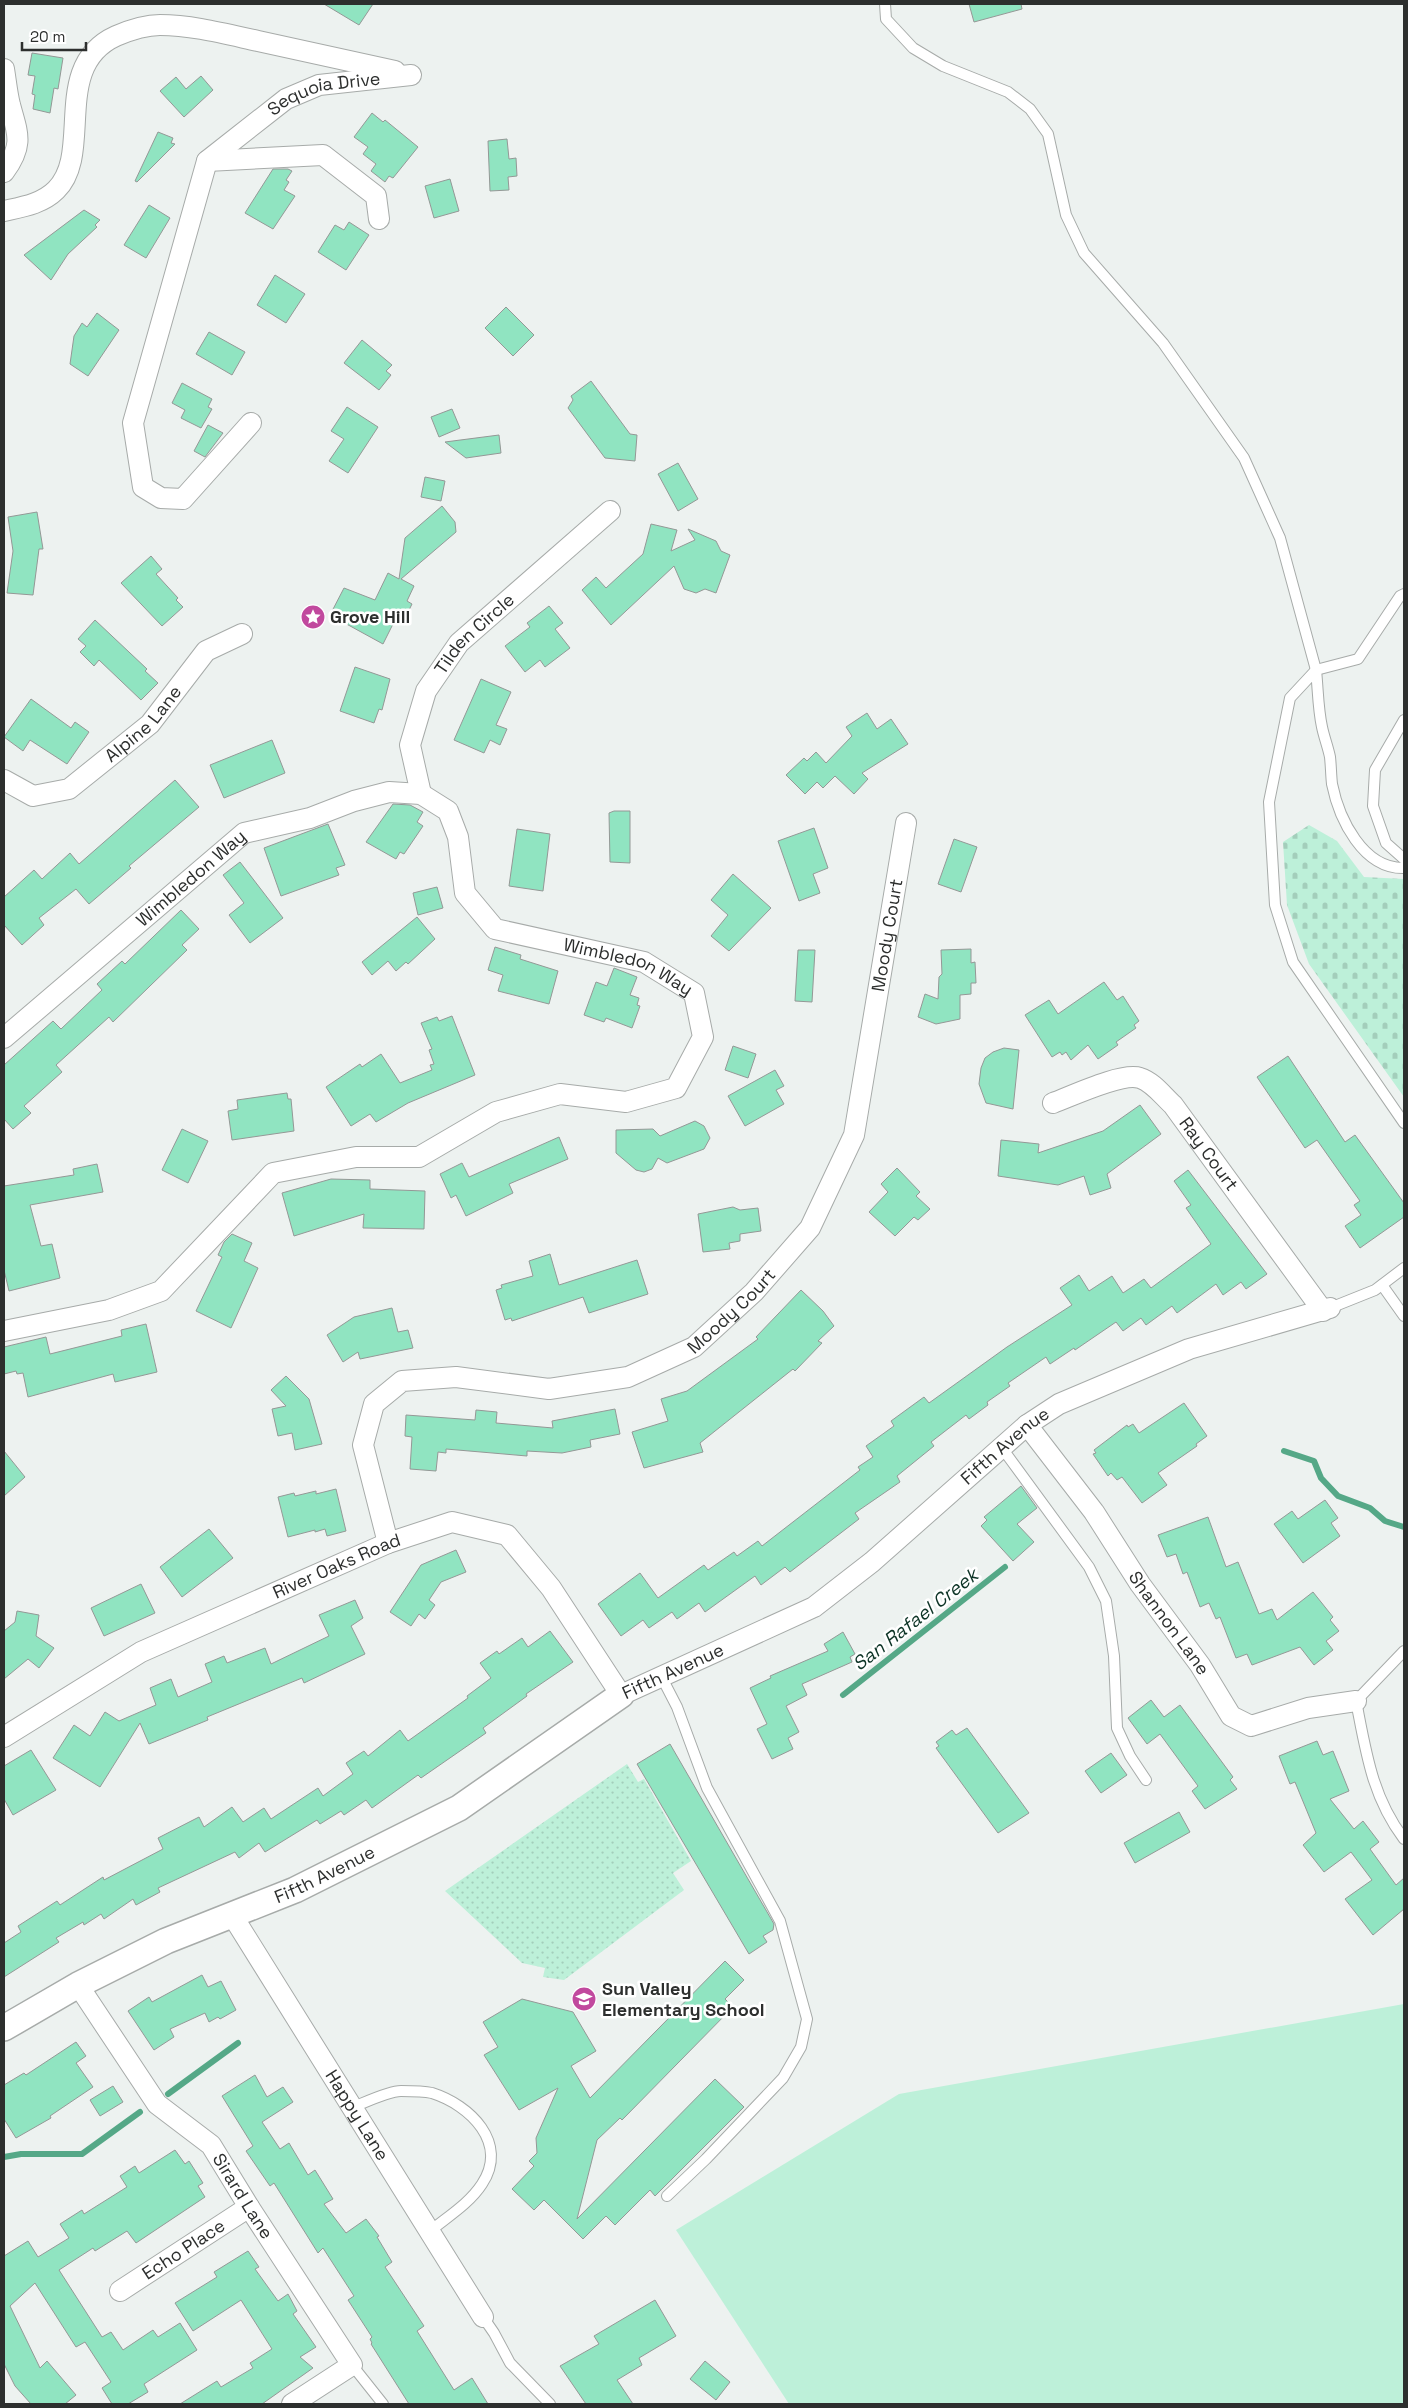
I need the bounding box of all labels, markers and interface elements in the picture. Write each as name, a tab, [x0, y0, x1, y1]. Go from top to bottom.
scale bar	[22, 20, 86, 52]
text: 20 m	[30, 27, 65, 46]
street label: Sequoia Drive	[262, 66, 381, 120]
street label: Tilden Circle	[429, 588, 519, 679]
place icon: Grove Hill	[300, 604, 326, 630]
place label: Grove Hill	[330, 605, 410, 628]
street label: Alpine Lane	[100, 681, 186, 767]
street label: Wimbledon Way	[131, 825, 250, 931]
street label: Moody Court	[866, 877, 908, 993]
street label: Wimbledon Way	[562, 933, 697, 1000]
street label: Ray Court	[1174, 1112, 1244, 1195]
street label: Moody Court	[682, 1263, 780, 1359]
street label: Fifth Avenue	[956, 1402, 1053, 1489]
street label: River Oaks Road	[269, 1528, 403, 1603]
water label: San Rafael Creek	[847, 1561, 985, 1676]
street label: Shannon Lane	[1124, 1567, 1215, 1679]
street label: Fifth Avenue	[618, 1638, 727, 1704]
street label: Fifth Avenue	[271, 1840, 379, 1908]
place label: Sun Valley Elementary School	[602, 1977, 765, 2021]
school or university icon: Sun Valley Elementary School	[571, 1986, 597, 2012]
street label: Happy Lane	[320, 2065, 394, 2165]
street label: Sirard Lane	[208, 2149, 279, 2243]
street label: Echo Place	[138, 2214, 229, 2285]

